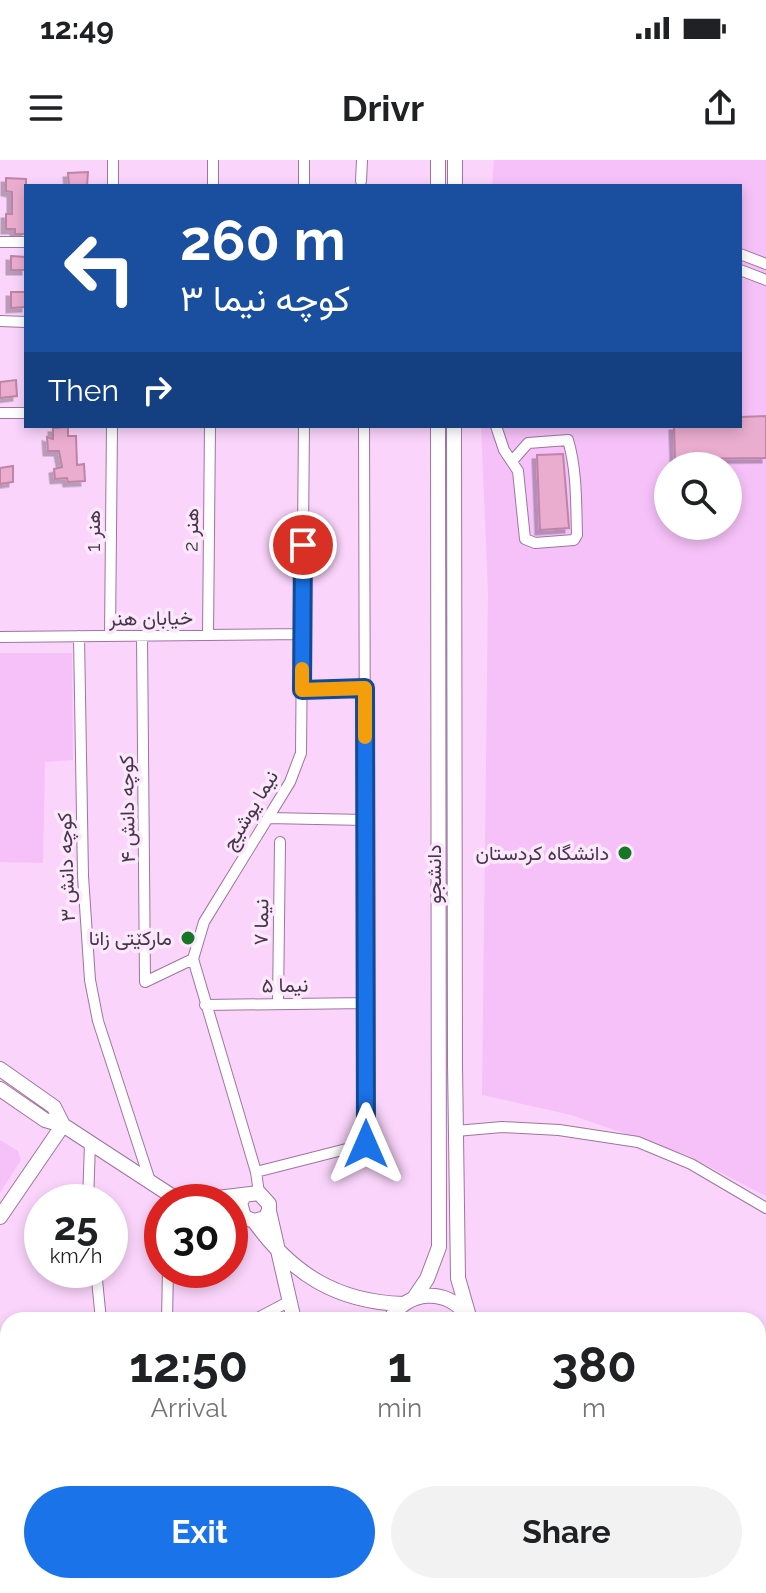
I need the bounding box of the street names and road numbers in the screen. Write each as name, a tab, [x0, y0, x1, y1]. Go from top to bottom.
street label: هنر 2	[179, 508, 204, 552]
street label: هنر 1	[81, 510, 106, 552]
street label: خیابان هنر	[108, 605, 193, 632]
street label: کوچه دانش ۴	[114, 755, 142, 863]
street label: نیما یوشیج	[217, 766, 285, 855]
street label: کوچه دانش ۳	[52, 812, 82, 922]
street label: دانشجو	[422, 844, 447, 904]
street label: نیما ۷	[249, 899, 273, 945]
street label: نیما ۵	[262, 973, 308, 997]

